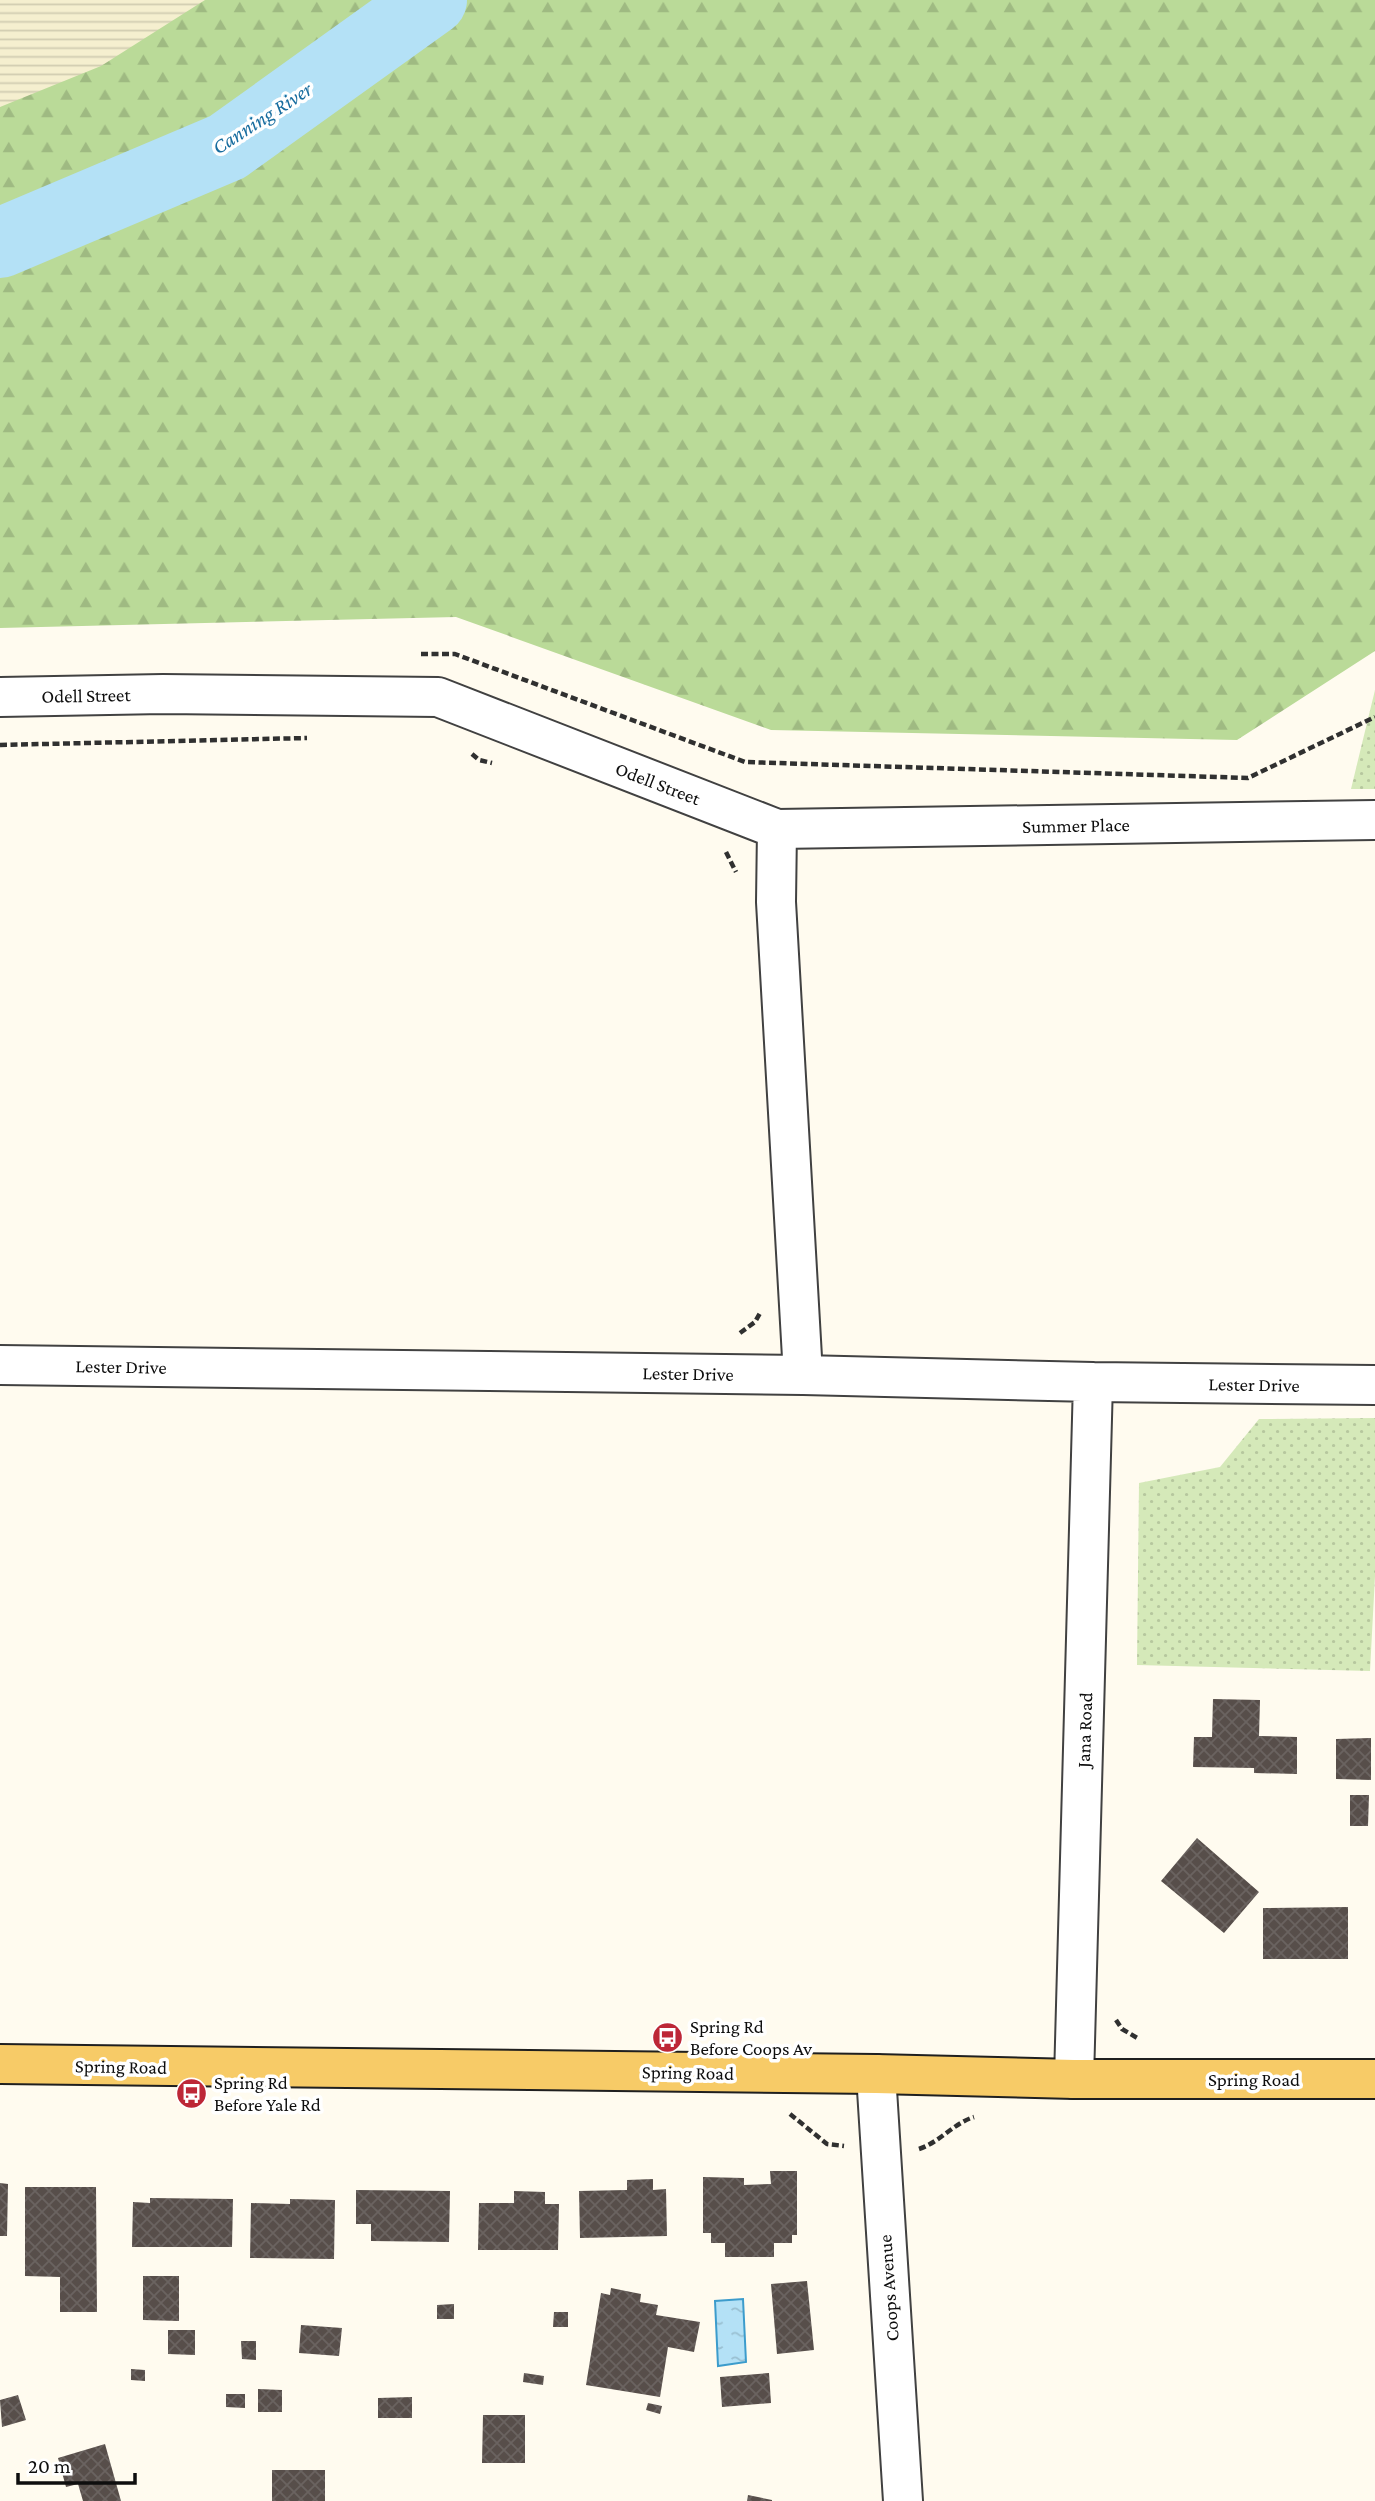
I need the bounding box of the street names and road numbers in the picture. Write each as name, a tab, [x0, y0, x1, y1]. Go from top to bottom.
street label: Odell Street	[41, 684, 131, 707]
street label: Odell Street	[612, 758, 704, 809]
street label: Summer Place	[1022, 814, 1130, 837]
street label: Lester Drive	[75, 1355, 167, 1378]
street label: Lester Drive	[642, 1362, 734, 1385]
street label: Lester Drive	[1208, 1373, 1300, 1396]
street label: Jana Road	[1073, 1692, 1096, 1770]
street label: Spring Road	[75, 2055, 167, 2078]
street label: Spring Road	[642, 2061, 734, 2084]
street label: Spring Road	[1208, 2069, 1300, 2090]
street label: Coops Avenue	[874, 2234, 903, 2342]

